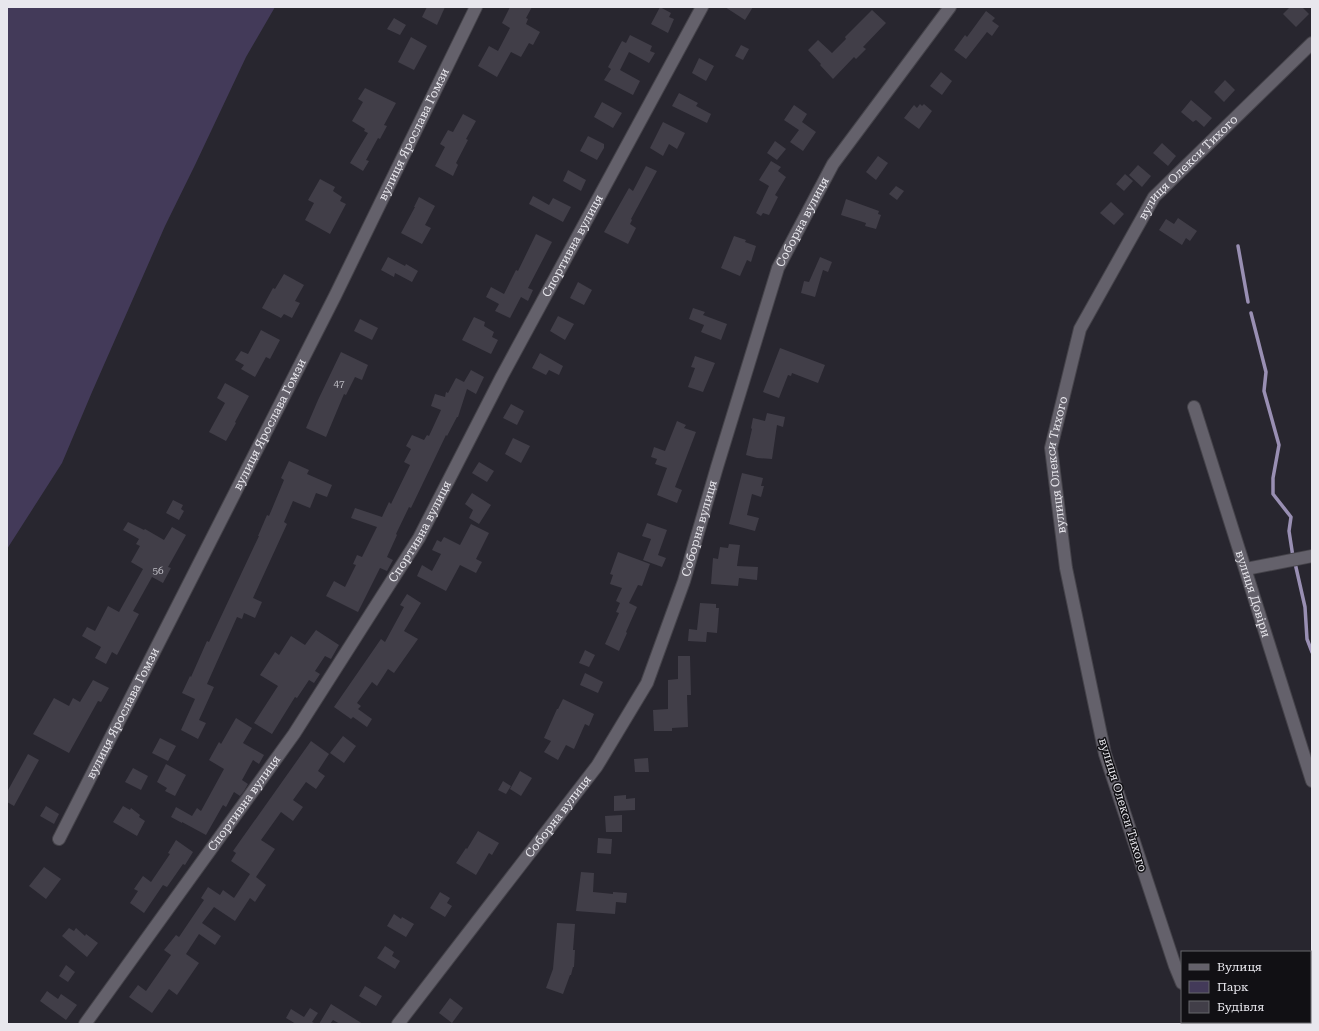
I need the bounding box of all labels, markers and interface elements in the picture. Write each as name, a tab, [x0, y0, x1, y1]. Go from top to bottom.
street label: вулиця Ярослава Гомзи	[376, 66, 452, 203]
street label: вулиця Олекси Тихого	[1136, 112, 1241, 222]
street label: Соборна вулиця	[773, 175, 832, 269]
street label: Спортивна вулиця	[539, 192, 606, 299]
street label: вулиця Ярослава Гомзи	[230, 356, 309, 493]
house number: 47	[333, 378, 345, 389]
street label: вулиця Олекси Тихого	[1044, 395, 1070, 534]
street label: Спортивна вулиця	[386, 478, 454, 585]
street label: Соборна вулиця	[679, 478, 720, 578]
street label: вулиця Довіри	[1233, 549, 1273, 639]
house number: 56	[152, 565, 164, 576]
street label: вулиця Ярослава Гомзи	[84, 645, 162, 781]
street label: вулиця Олекси Тихого	[1096, 736, 1150, 874]
street label: Спортивна вулиця	[205, 753, 283, 854]
street label: Соборна вулиця	[522, 773, 594, 860]
legend	[1181, 951, 1311, 1023]
text: Вулиця	[1217, 960, 1262, 974]
text: Парк	[1217, 980, 1249, 994]
text: Будівля	[1217, 1000, 1264, 1014]

